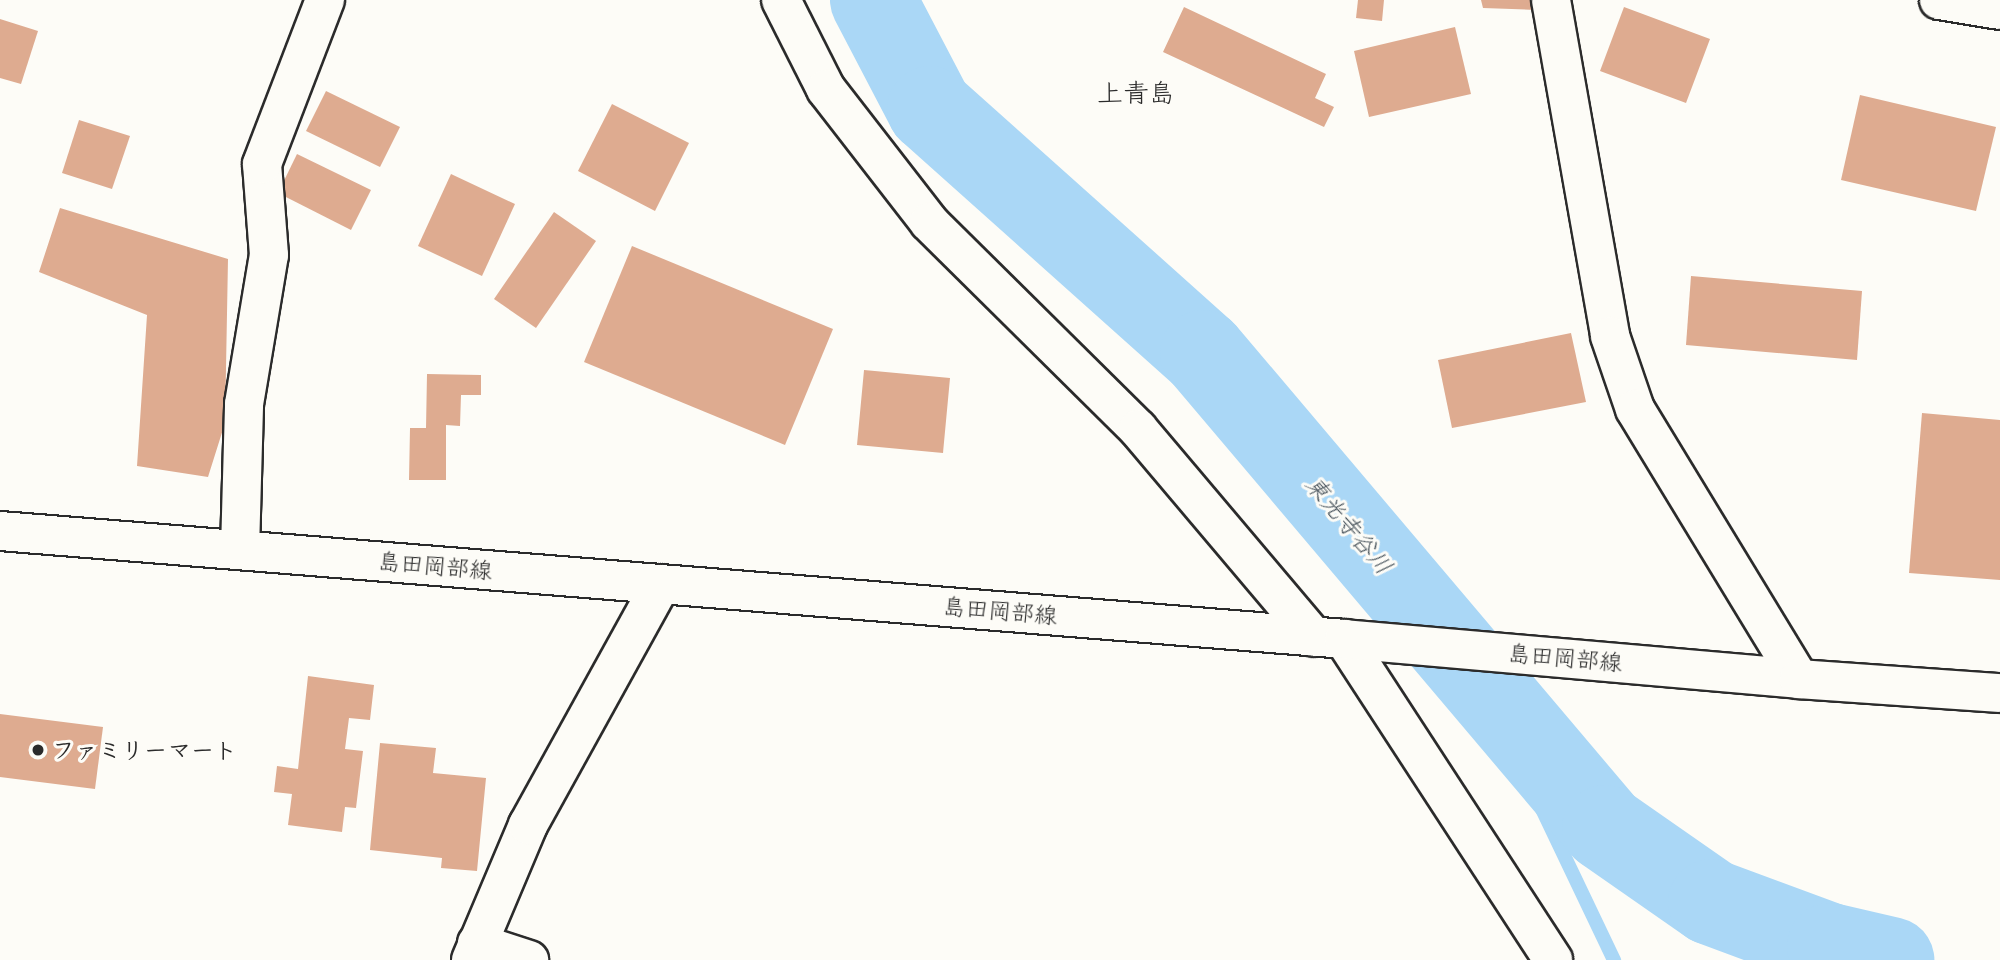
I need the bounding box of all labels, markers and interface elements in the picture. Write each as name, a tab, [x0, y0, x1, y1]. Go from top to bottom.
district label: 上青島	[1097, 77, 1175, 109]
water label: 東光寺谷川	[1299, 470, 1399, 580]
street label: 島田岡部線	[377, 547, 493, 585]
street label: 島田岡部線	[942, 592, 1058, 630]
street label: 島田岡部線	[1507, 639, 1623, 677]
place label: ファミリーマート	[52, 736, 236, 764]
marker: ファミリーマート	[30, 742, 46, 758]

